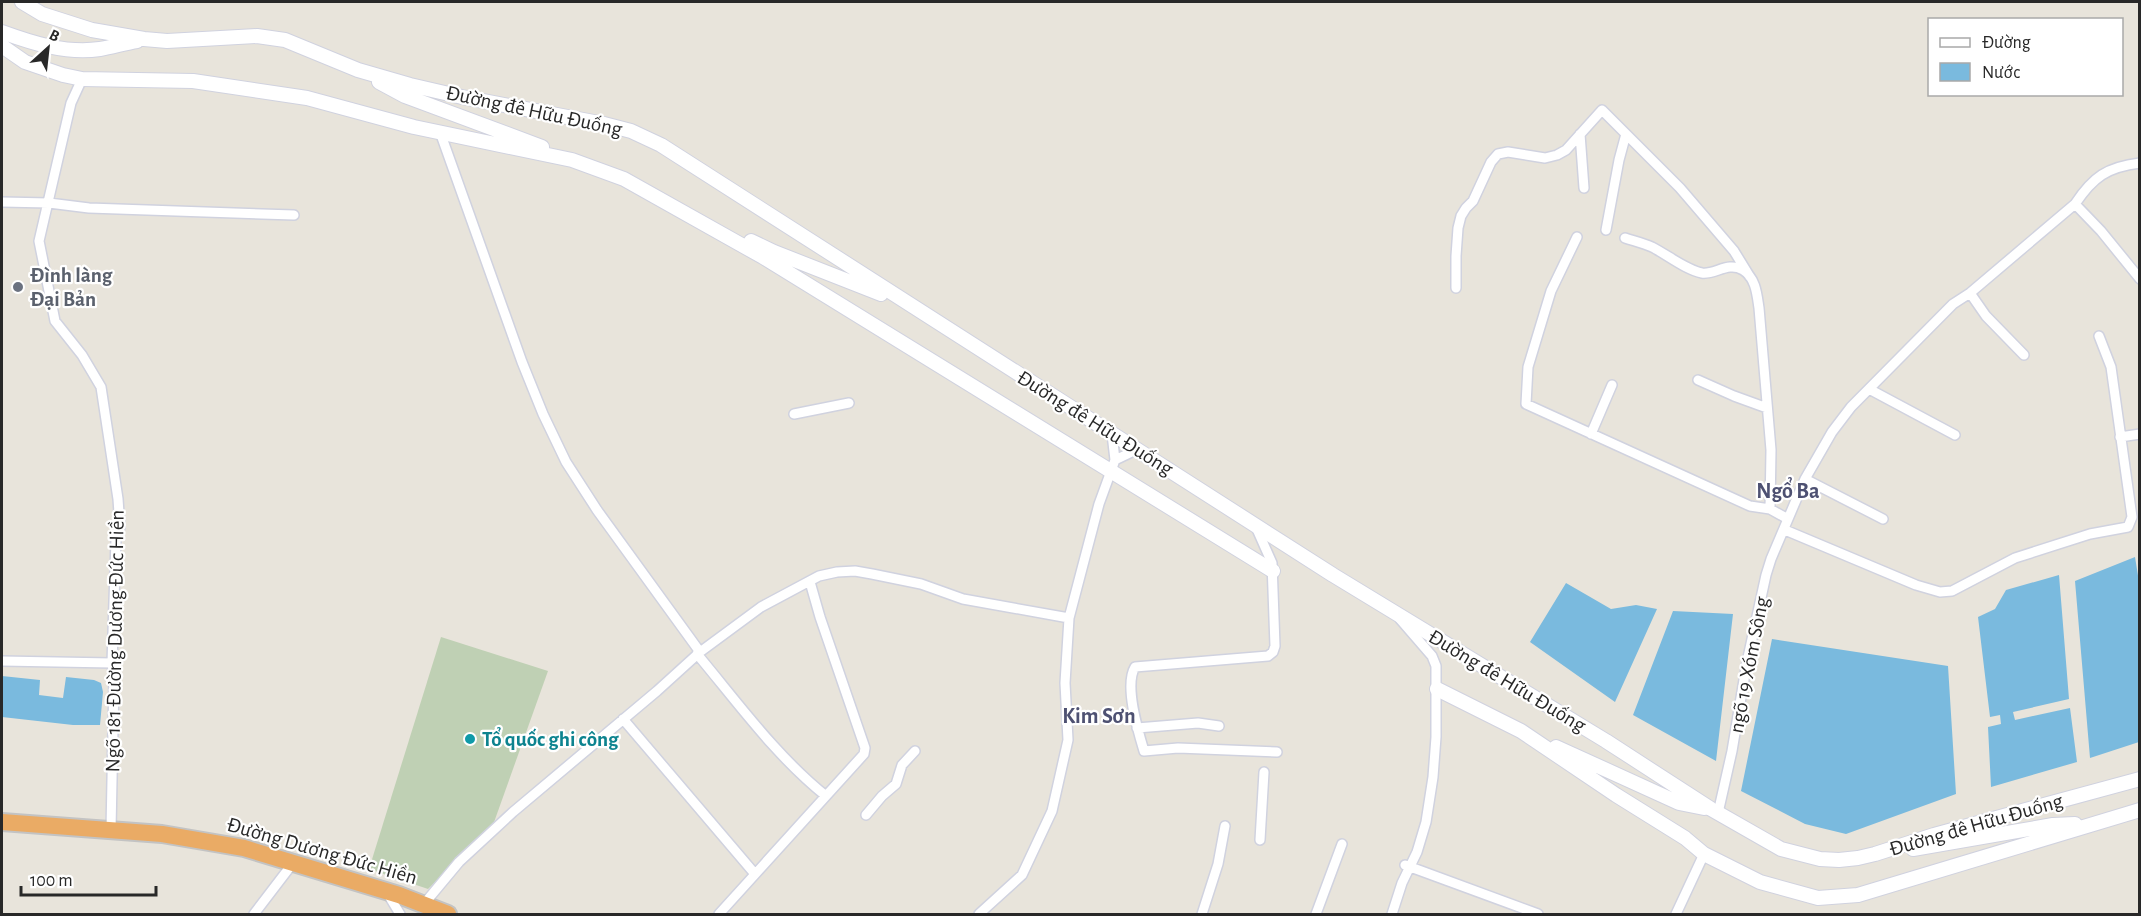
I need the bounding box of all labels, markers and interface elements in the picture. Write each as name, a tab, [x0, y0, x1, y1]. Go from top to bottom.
north arrow	[18, 18, 78, 78]
legend	[1928, 18, 2123, 96]
text: B	[47, 26, 62, 45]
text: Đường	[1982, 34, 2031, 52]
text: Nước	[1982, 64, 2020, 82]
street label: Đường đê Hữu Đuống	[444, 82, 625, 140]
place label: Đình làng Đại Bản	[30, 265, 113, 310]
marker: Đình làng Đại Bản	[11, 280, 25, 294]
street label: Đường đê Hữu Đuống	[1013, 366, 1177, 480]
district label: Ngổ Ba	[1756, 476, 1820, 502]
street label: Ngõ 181 Đường Dương Đức Hiền	[102, 510, 128, 772]
street label: ngõ 19 Xóm Sông	[1725, 594, 1773, 735]
street label: Đường đê Hữu Đuống	[1425, 626, 1590, 737]
district label: Kim Sơn	[1062, 705, 1136, 727]
place label: Tổ quốc ghi công	[482, 726, 619, 750]
marker: Tổ quốc ghi công	[463, 732, 477, 746]
street label: Đường đê Hữu Đuống	[1887, 790, 2066, 860]
street label: Đường Dương Đức Hiền	[224, 814, 420, 888]
scale bar	[21, 859, 156, 897]
text: 100 m	[30, 872, 73, 890]

